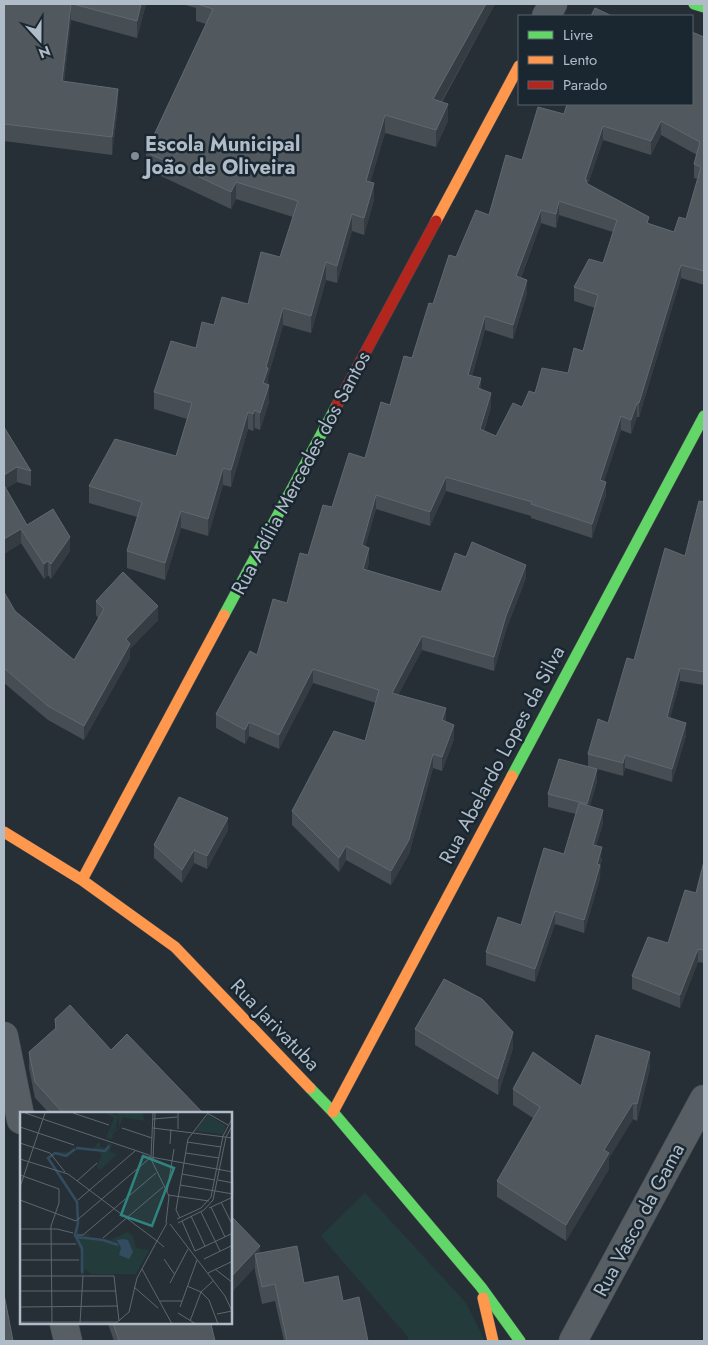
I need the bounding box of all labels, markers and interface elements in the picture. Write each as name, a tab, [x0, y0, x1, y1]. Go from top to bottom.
north arrow	[15, 15, 65, 65]
legend	[518, 15, 693, 105]
text: Livre	[563, 24, 593, 46]
text: N	[36, 41, 53, 63]
text: Lento	[563, 49, 597, 71]
text: Parado	[563, 74, 607, 96]
place label: Escola Municipal João de Oliveira	[141, 130, 300, 182]
marker: Escola Municipal João de Oliveira	[129, 150, 141, 162]
street label: Rua Adília Mercedes dos Santos	[224, 346, 378, 600]
street label: Rua Abelardo Lopes da Silva	[432, 641, 572, 869]
street label: Rua Jarivatuba	[223, 972, 327, 1078]
inset map	[20, 1112, 232, 1325]
street label: Rua Vasco da Gama	[586, 1138, 692, 1302]

